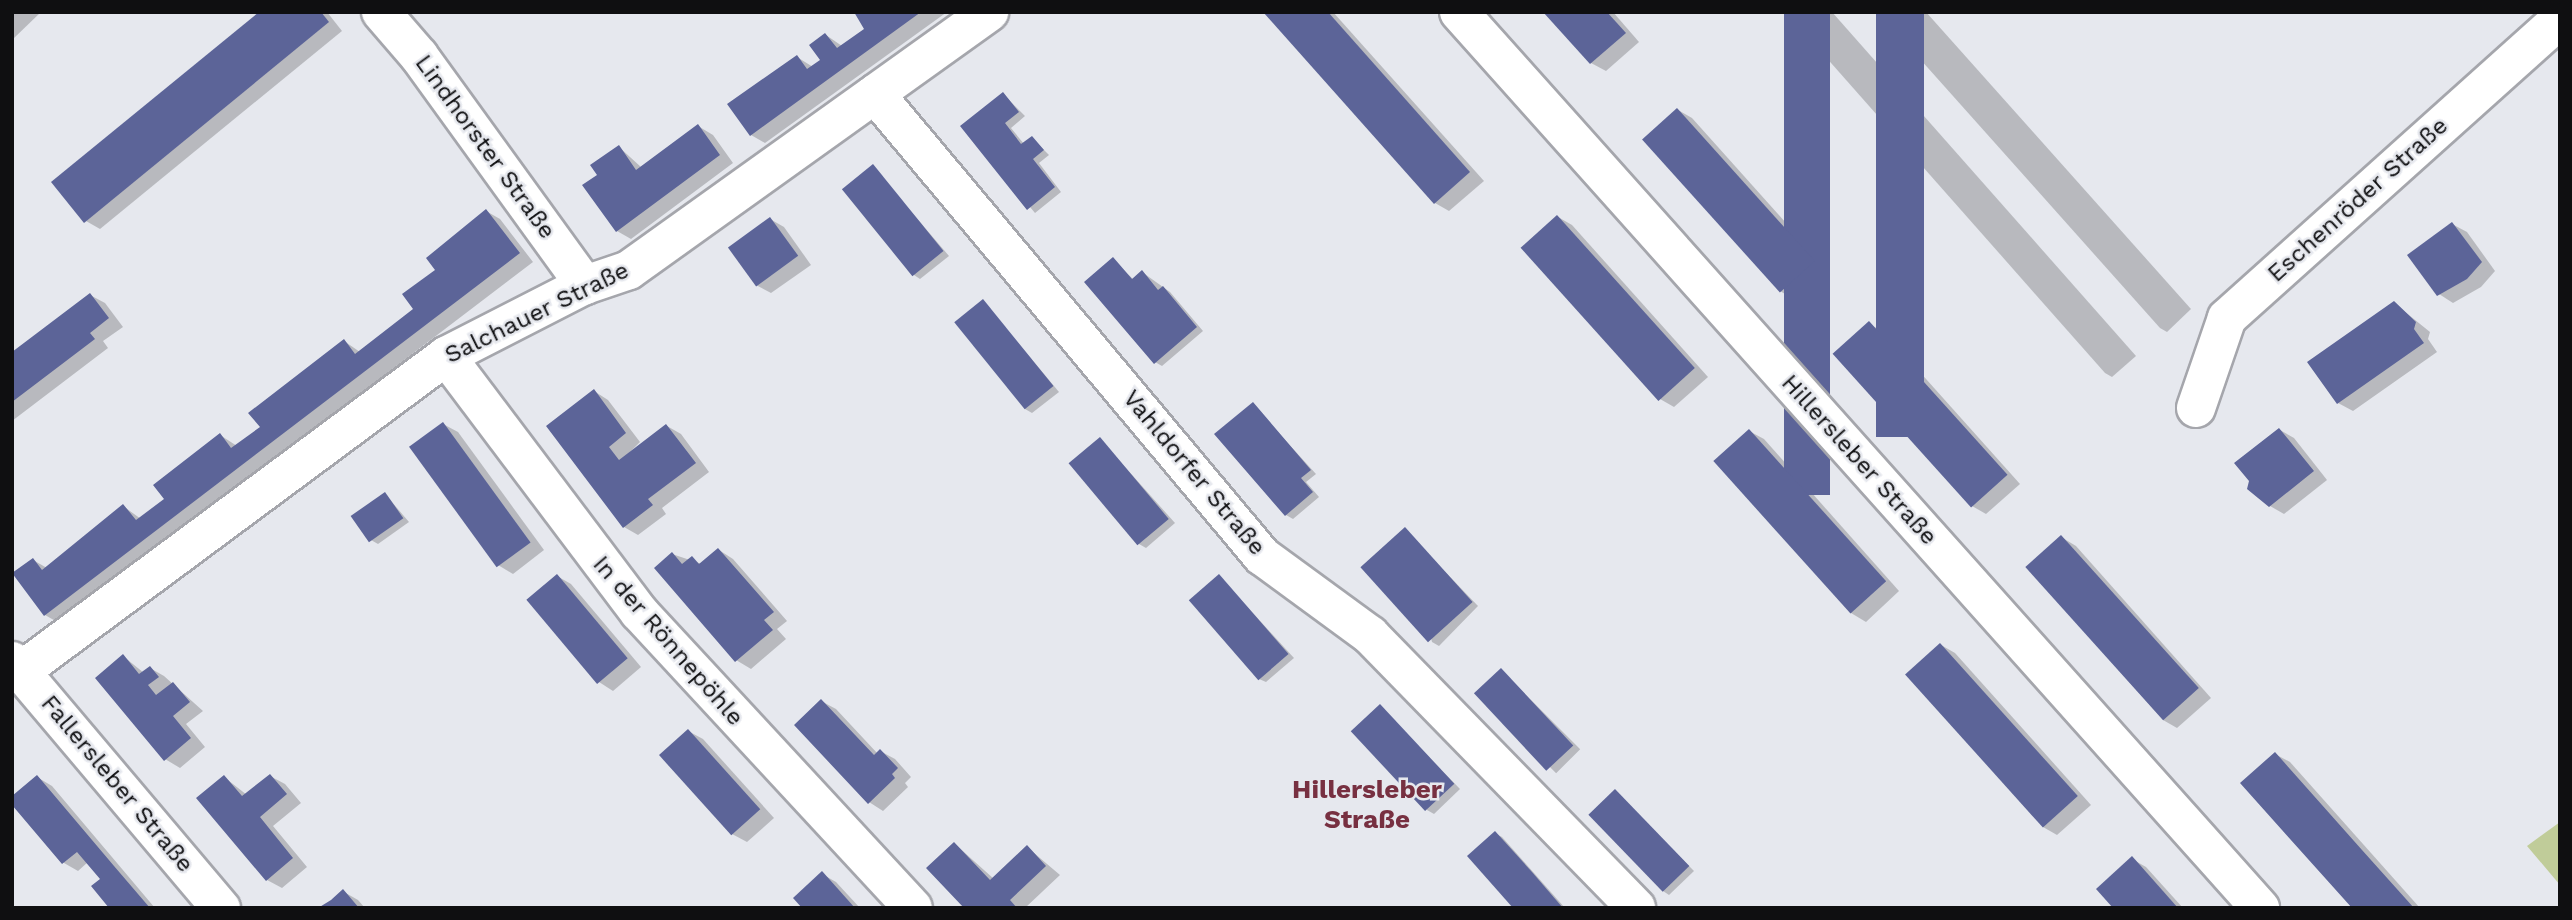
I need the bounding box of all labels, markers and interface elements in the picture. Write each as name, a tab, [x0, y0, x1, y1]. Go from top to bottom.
street label: Lindhorster Straße	[408, 49, 562, 245]
street label: Eschenröder Straße	[2262, 111, 2454, 289]
street label: Salchauer Straße	[440, 256, 634, 370]
street label: Hillersleber Straße	[1775, 369, 1943, 551]
street label: Vahldorfer Straße	[1116, 384, 1272, 562]
street label: In der Rönnepöhle	[586, 550, 750, 732]
street label: Fallersleber Straße	[34, 689, 200, 879]
district label: Hillersleber Straße	[1292, 774, 1442, 836]

